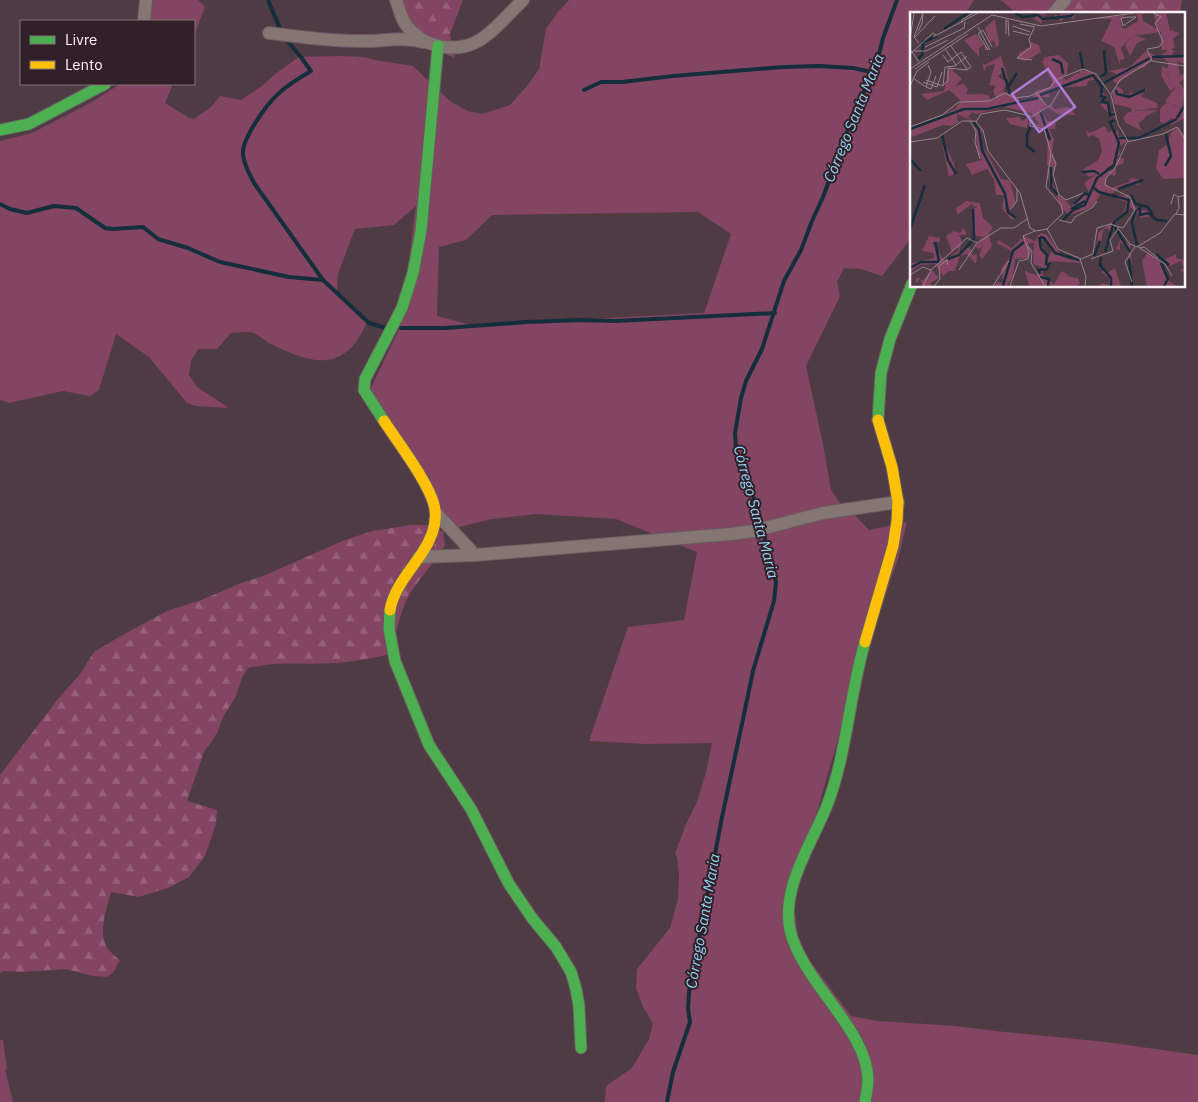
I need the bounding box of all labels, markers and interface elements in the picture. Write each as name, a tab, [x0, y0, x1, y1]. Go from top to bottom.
inset map	[910, 12, 1186, 288]
legend	[20, 20, 195, 85]
text: Livre	[65, 30, 97, 49]
water label: Córrego Santa Maria	[819, 51, 888, 185]
text: Lento	[65, 55, 103, 74]
water label: Córrego Santa Maria	[730, 443, 783, 581]
water label: Córrego Santa Maria	[681, 852, 724, 990]

